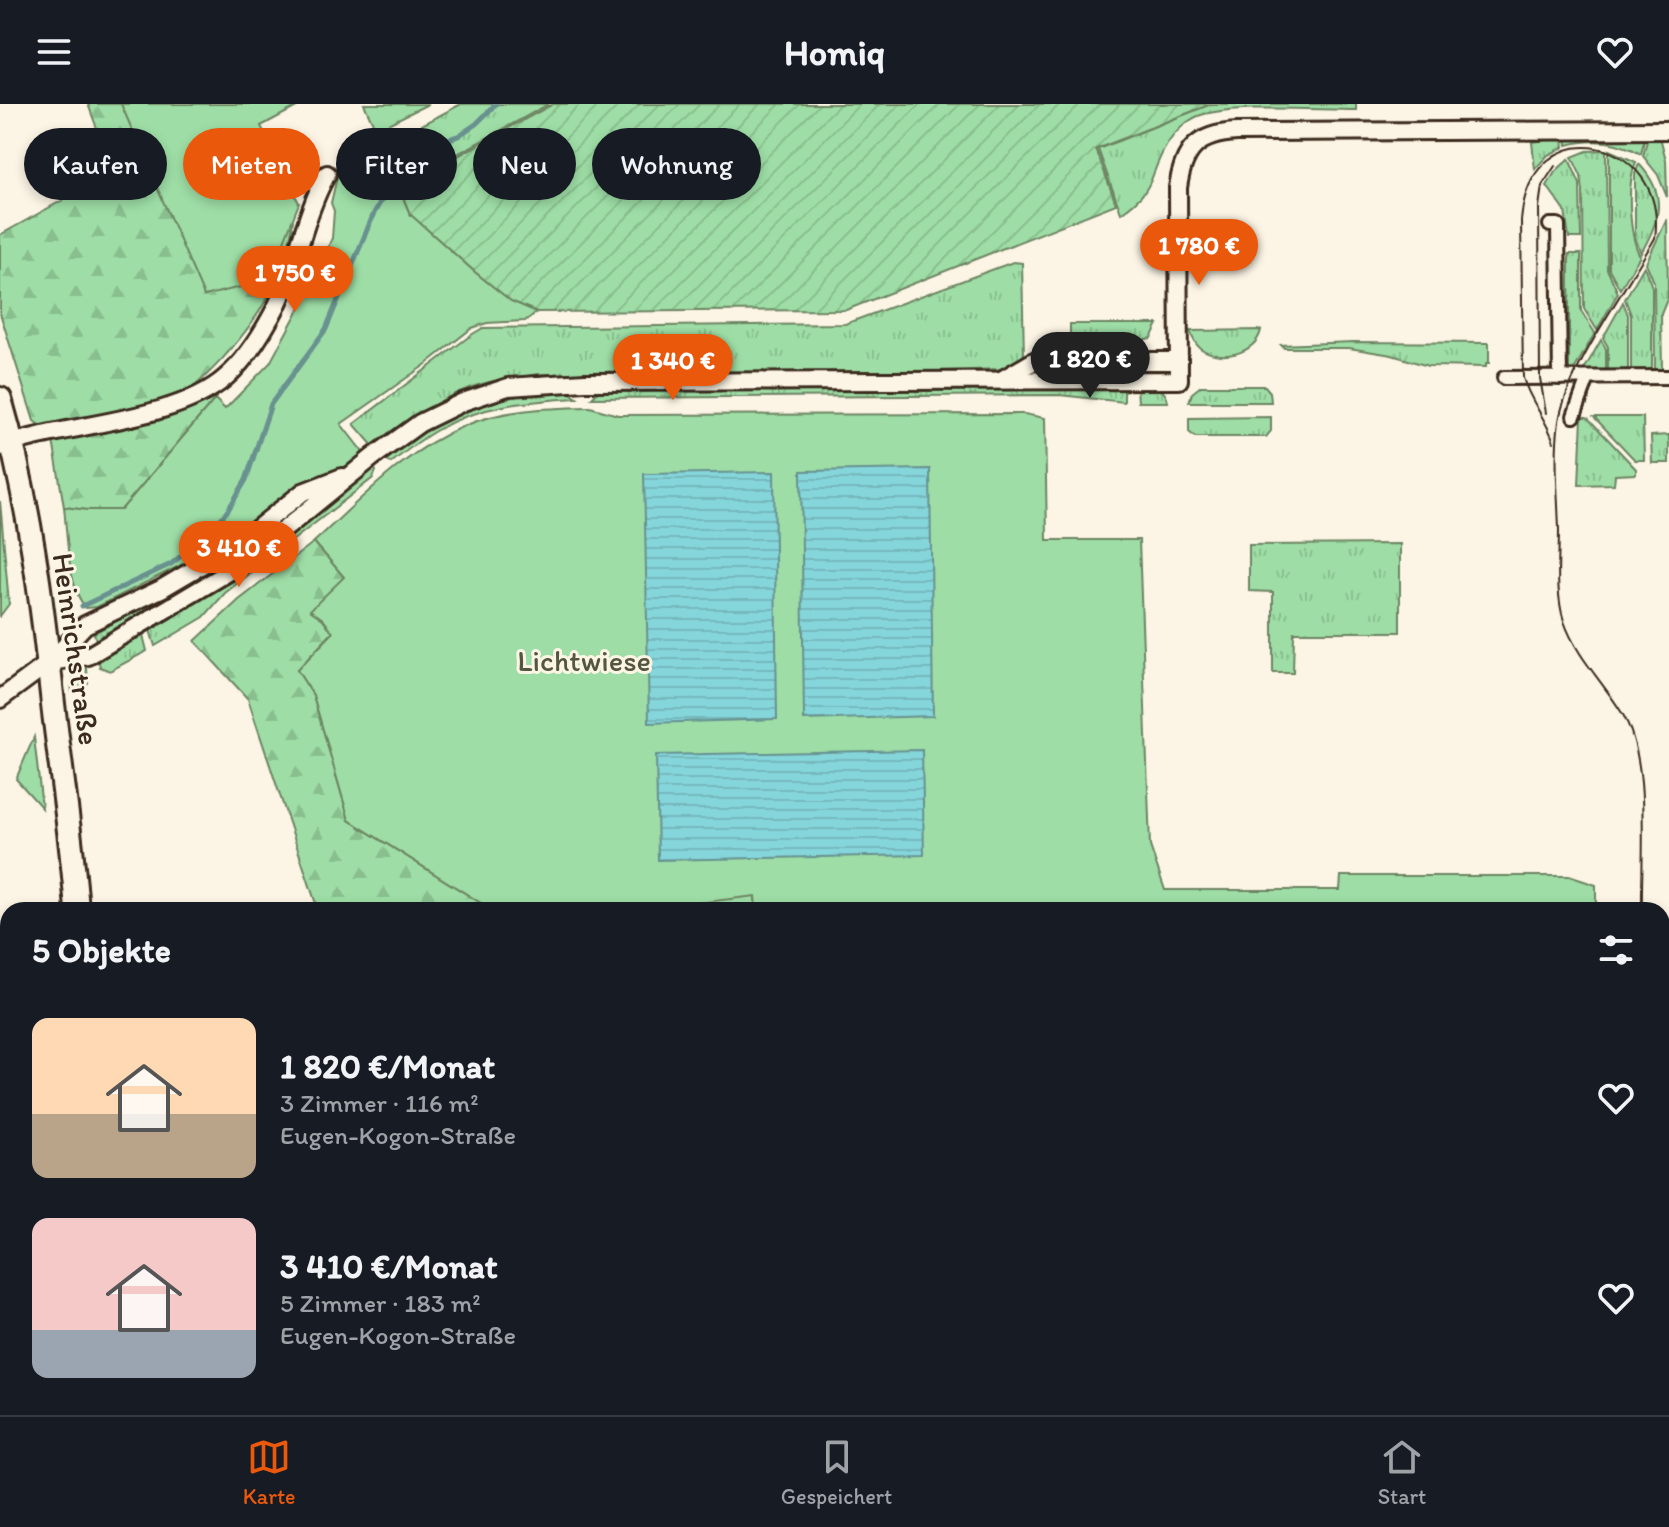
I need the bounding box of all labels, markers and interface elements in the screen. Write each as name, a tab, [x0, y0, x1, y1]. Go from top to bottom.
icon: menu	[32, 30, 76, 74]
icon: heart	[1593, 30, 1637, 74]
text: Homiq	[784, 31, 885, 74]
chip: Kaufen	[24, 128, 167, 200]
chip: Mieten	[183, 128, 320, 200]
chip: Filter	[336, 128, 457, 200]
chip: Neu	[473, 128, 576, 200]
chip: Wohnung	[592, 128, 761, 200]
pin: 1 780 €	[1125, 219, 1273, 287]
text: 1 780 €	[1158, 229, 1240, 261]
pin: 1 750 €	[221, 246, 369, 314]
text: 1 750 €	[254, 256, 336, 288]
pin: 1 820 €	[1016, 332, 1164, 400]
pin: 1 340 €	[599, 334, 747, 402]
text: 1 820 €	[1049, 342, 1131, 374]
text: 1 340 €	[631, 344, 715, 376]
pin: 3 410 €	[165, 521, 313, 589]
text: 3 410 €	[197, 531, 281, 563]
street label: Heinrichstraße	[45, 550, 108, 747]
park label: Lichtwiese	[517, 642, 651, 679]
icon: filters	[1594, 928, 1638, 972]
text: 5 Objekte	[32, 930, 171, 971]
text: 1 820 €/Monat	[280, 1046, 495, 1087]
icon: home	[96, 1050, 192, 1146]
icon: heart	[1594, 1076, 1638, 1120]
text: 3 Zimmer · 116 m²	[280, 1087, 479, 1119]
text: Eugen-Kogon-Straße	[280, 1119, 516, 1151]
text: 3 410 €/Monat	[280, 1246, 498, 1287]
icon: home	[96, 1250, 192, 1346]
icon: heart	[1594, 1276, 1638, 1320]
text: 5 Zimmer · 183 m²	[280, 1287, 481, 1319]
text: Eugen-Kogon-Straße	[280, 1319, 516, 1351]
tab: Karte	[243, 1435, 296, 1510]
tab: Gespeichert	[781, 1435, 892, 1510]
tab: Start	[1378, 1435, 1426, 1510]

